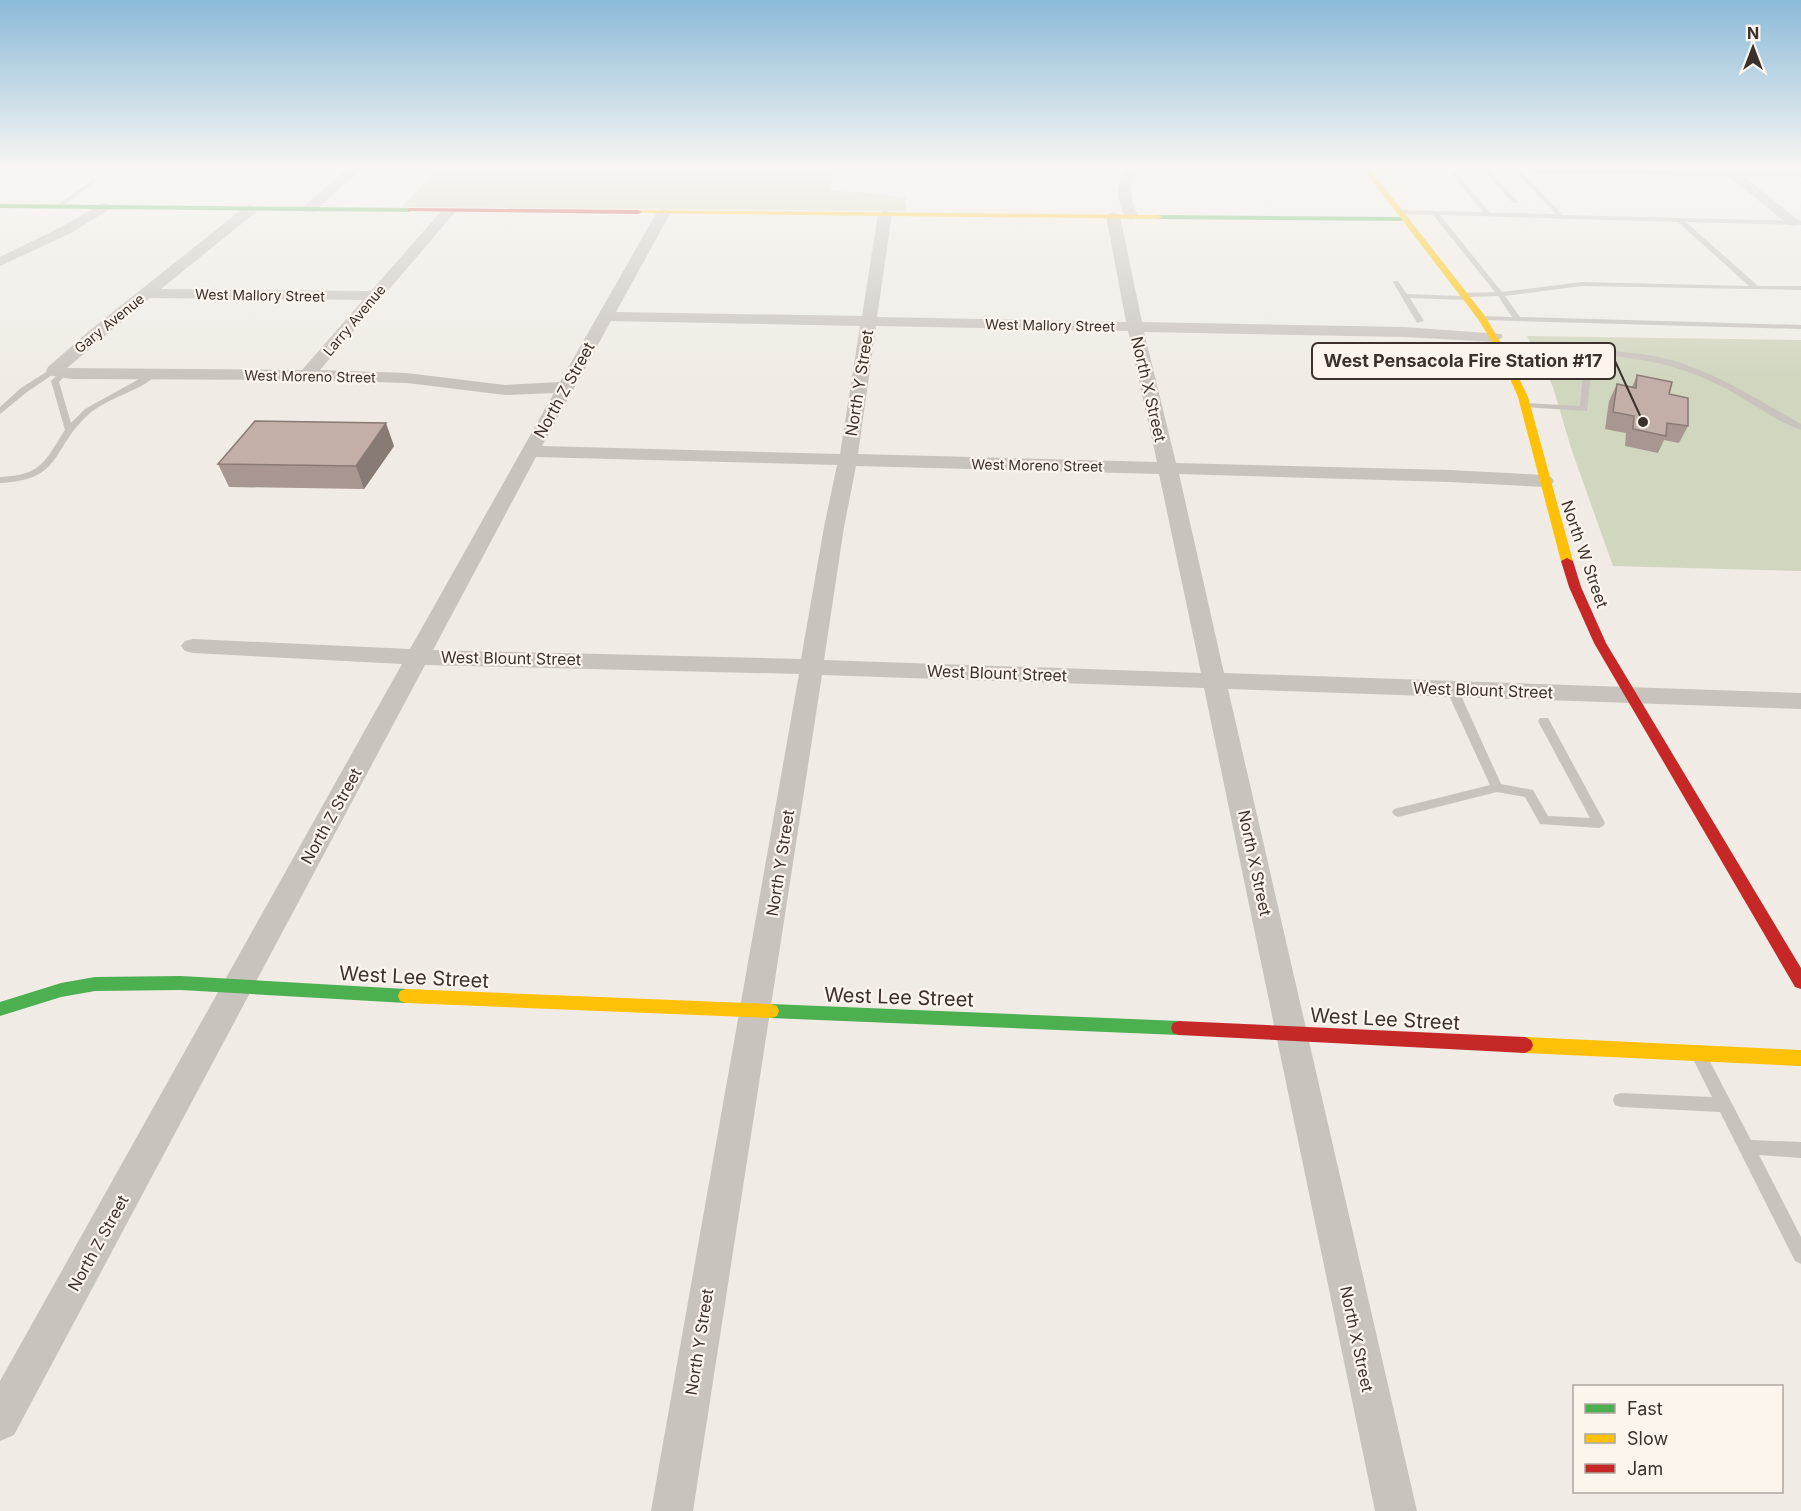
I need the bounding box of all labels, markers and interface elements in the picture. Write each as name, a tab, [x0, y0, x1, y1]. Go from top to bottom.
north arrow	[1723, 18, 1783, 78]
text: N	[1747, 23, 1759, 43]
street label: Larry Avenue	[319, 281, 389, 359]
street label: West Mallory Street	[195, 285, 325, 305]
street label: Gary Avenue	[71, 290, 147, 356]
street label: West Mallory Street	[985, 315, 1115, 335]
street label: North Y Street	[841, 328, 877, 438]
street label: North X Street	[1127, 334, 1171, 444]
street label: North Z Street	[529, 338, 599, 442]
callout: West Pensacola Fire Station #17	[1312, 343, 1615, 379]
text: West Pensacola Fire Station #17	[1324, 350, 1602, 371]
street label: West Moreno Street	[244, 366, 376, 386]
street label: West Moreno Street	[971, 455, 1103, 475]
street label: North W Street	[1557, 498, 1613, 610]
street label: West Blount Street	[441, 647, 581, 669]
street label: West Blount Street	[927, 661, 1067, 685]
street label: West Blount Street	[1413, 678, 1553, 702]
street label: North Z Street	[296, 764, 366, 868]
street label: North Y Street	[762, 808, 798, 918]
street label: North X Street	[1234, 808, 1276, 918]
street label: West Lee Street	[339, 961, 490, 993]
street label: West Lee Street	[824, 982, 975, 1012]
street label: West Lee Street	[1310, 1003, 1461, 1035]
street label: North Z Street	[63, 1191, 133, 1295]
street label: North X Street	[1336, 1284, 1378, 1394]
street label: North Y Street	[681, 1287, 717, 1397]
legend	[1573, 1385, 1783, 1493]
text: Fast	[1627, 1398, 1663, 1419]
text: Slow	[1627, 1428, 1668, 1449]
text: Jam	[1627, 1458, 1663, 1479]

